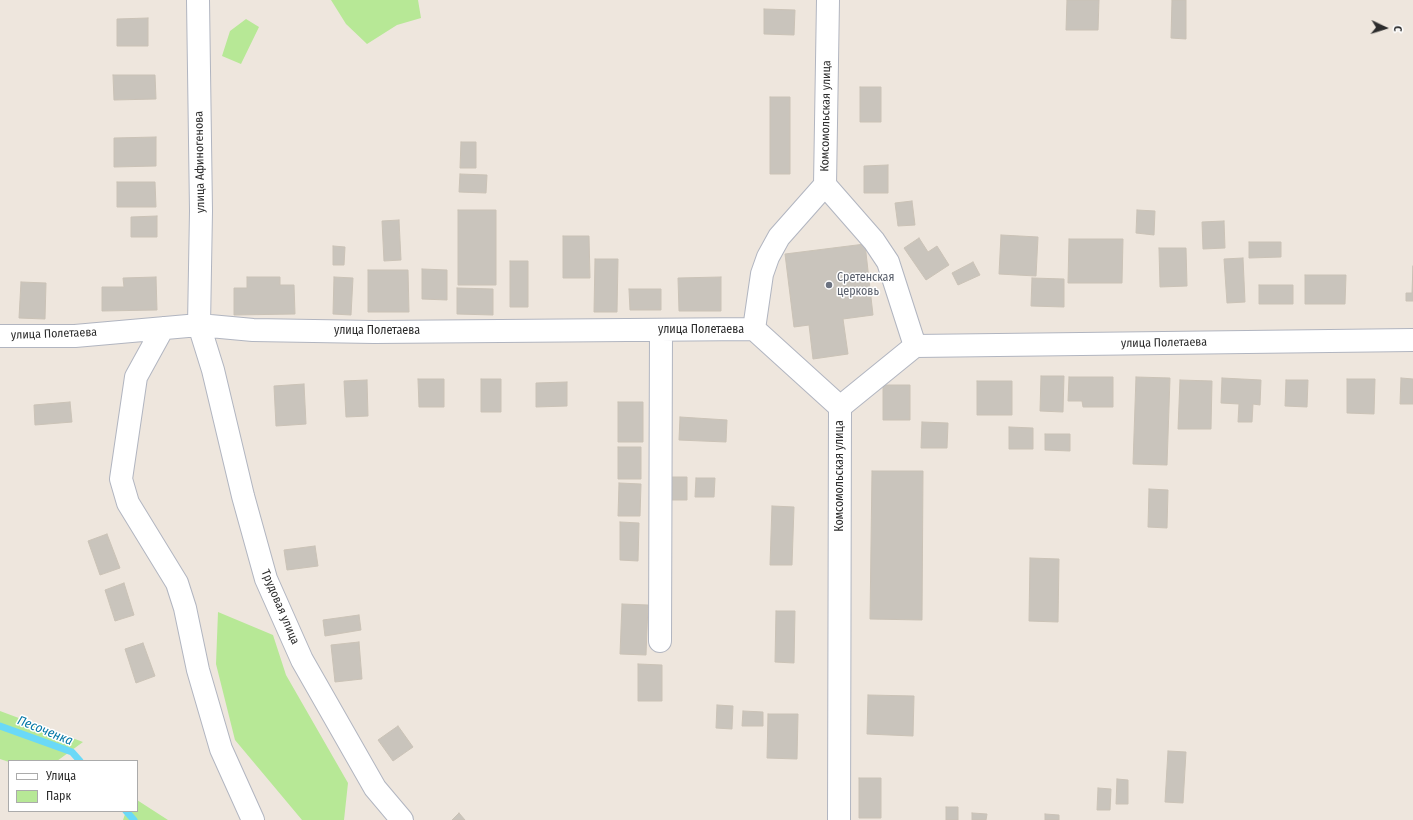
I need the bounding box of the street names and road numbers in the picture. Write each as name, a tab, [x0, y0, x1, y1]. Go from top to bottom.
street label: Комсомольская улица	[818, 60, 834, 172]
street label: улица Афиногенова	[192, 111, 208, 213]
street label: улица Полетаева	[658, 323, 744, 337]
street label: улица Полетаева	[334, 324, 420, 338]
street label: улица Полетаева	[11, 325, 97, 343]
street label: улица Полетаева	[1121, 335, 1207, 351]
street label: Комсомольская улица	[833, 420, 847, 532]
street label: Трудовая улица	[258, 567, 302, 647]

